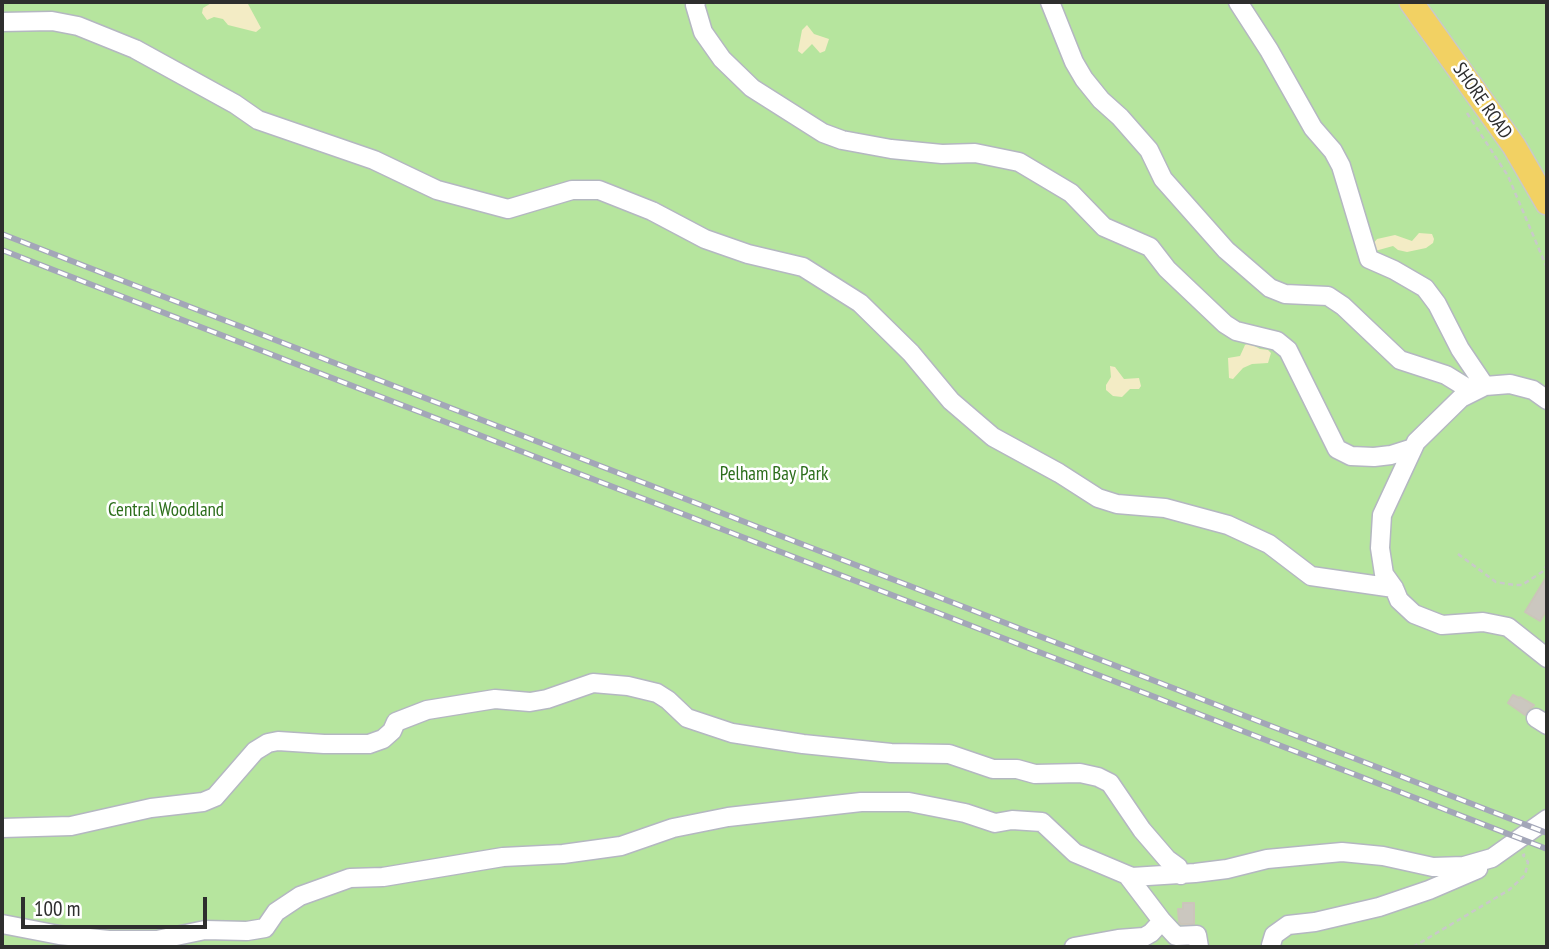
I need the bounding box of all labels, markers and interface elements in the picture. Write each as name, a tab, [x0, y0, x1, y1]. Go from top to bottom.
street label: SHORE ROAD	[1448, 59, 1516, 143]
park label: Pelham Bay Park	[720, 464, 828, 486]
park label: Central Woodland	[108, 500, 224, 522]
scale bar	[24, 883, 210, 927]
text: 100 m	[34, 895, 80, 922]

